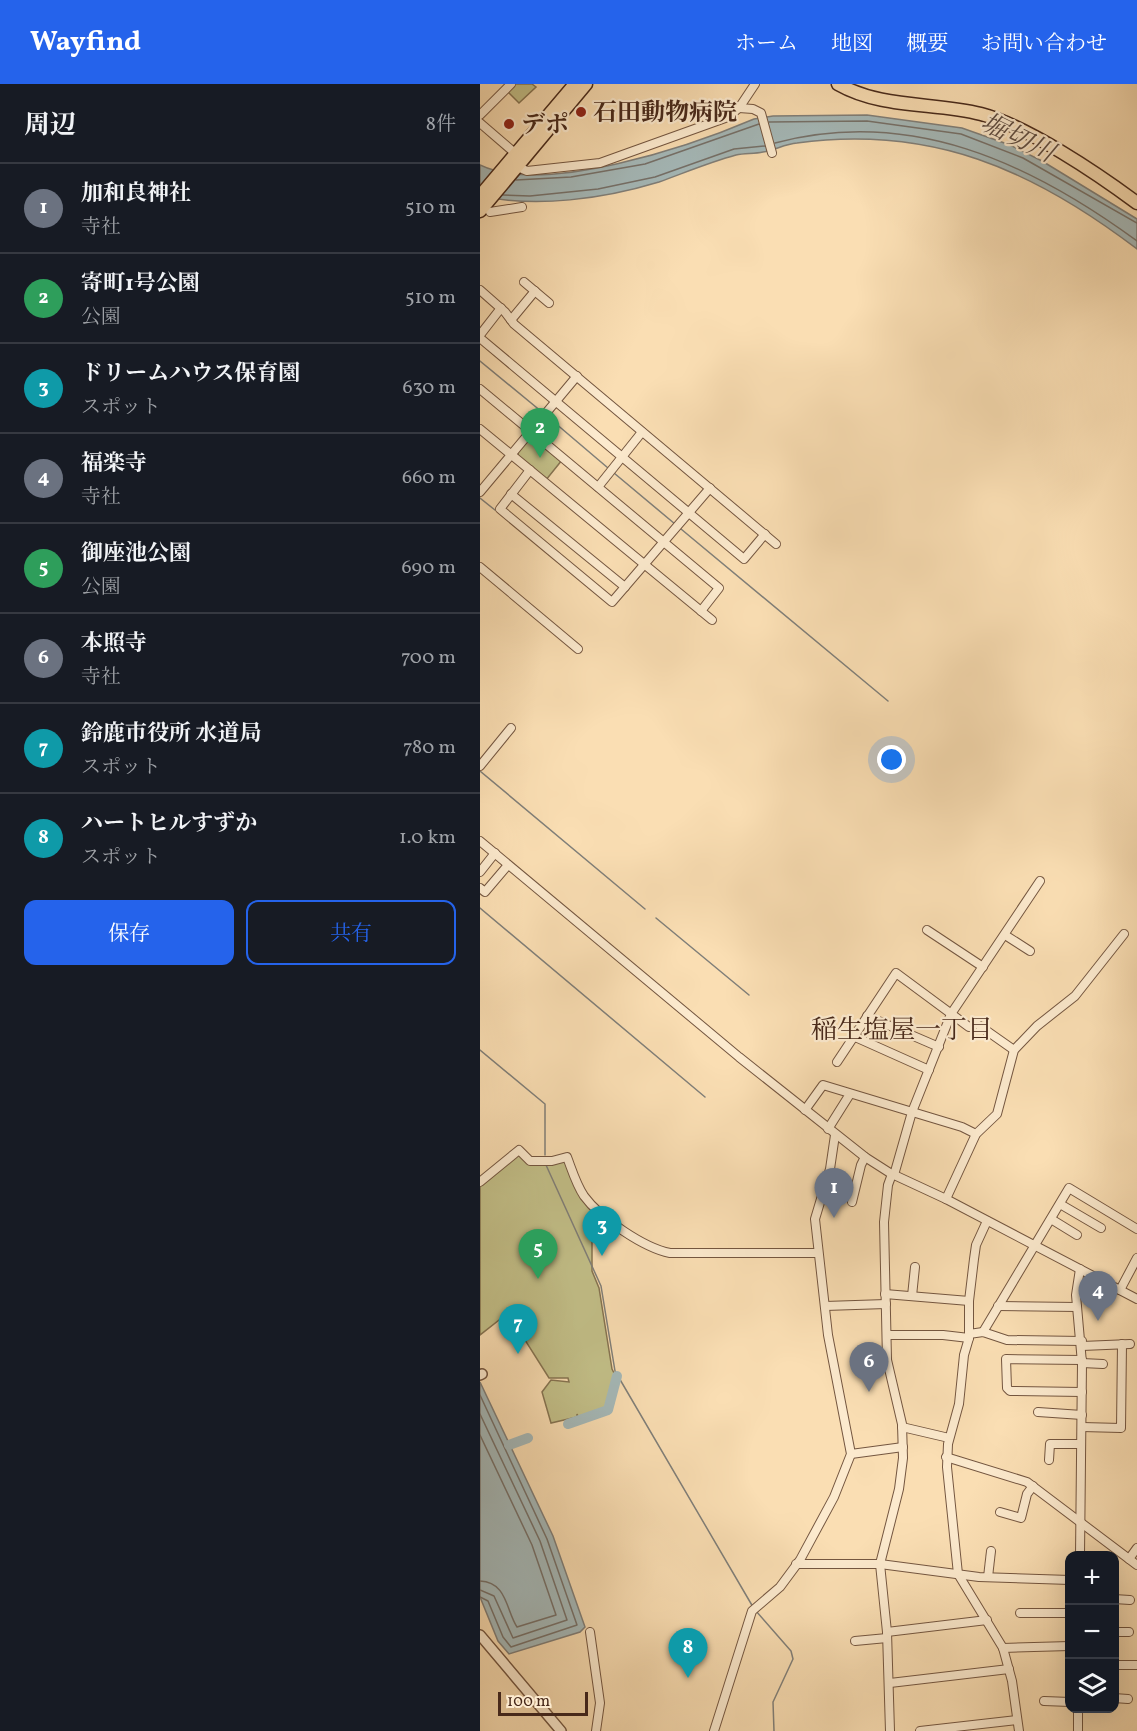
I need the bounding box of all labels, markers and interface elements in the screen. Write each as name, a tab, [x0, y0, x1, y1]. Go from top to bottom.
text: Wayfind	[30, 23, 141, 62]
text: ホーム	[735, 30, 798, 59]
text: 地図	[831, 30, 873, 59]
text: 概要	[906, 30, 948, 59]
text: お問い合わせ	[981, 30, 1107, 59]
place label: 石田動物病院	[593, 97, 737, 131]
marker: 石田動物病院	[574, 105, 588, 119]
water label: 堀切川	[974, 106, 1063, 173]
text: 周辺	[24, 108, 76, 144]
place label: デポ	[521, 109, 569, 143]
text: 8件	[426, 111, 456, 139]
marker: デポ	[502, 117, 516, 131]
text: 加和良神社	[81, 179, 191, 210]
text: 1	[39, 194, 48, 222]
text: 510 m	[405, 194, 456, 222]
text: 寺社	[81, 214, 121, 242]
text: 寄町1号公園	[81, 269, 200, 300]
text: 2	[38, 284, 49, 312]
text: 510 m	[405, 284, 456, 312]
text: 公園	[81, 304, 121, 332]
text: ドリームハウス保育園	[81, 359, 300, 390]
text: 3	[38, 374, 49, 402]
text: 630 m	[403, 374, 456, 402]
text: スポット	[81, 394, 161, 422]
pin: 2	[520, 408, 560, 458]
text: 福楽寺	[81, 449, 147, 480]
text: 4	[37, 464, 50, 492]
text: 660 m	[402, 464, 456, 492]
text: 寺社	[81, 484, 121, 512]
text: 御座池公園	[81, 539, 191, 570]
text: 5	[39, 554, 48, 582]
text: 690 m	[401, 554, 456, 582]
text: 公園	[81, 574, 121, 602]
text: 本照寺	[81, 629, 147, 660]
text: 6	[38, 644, 49, 672]
text: 700 m	[401, 644, 456, 672]
text: 寺社	[81, 664, 121, 692]
text: 鈴鹿市役所 水道局	[81, 719, 261, 750]
text: 7	[39, 734, 48, 762]
text: 780 m	[403, 734, 456, 762]
your location	[877, 745, 906, 774]
text: スポット	[81, 754, 161, 782]
text: ハートヒルすずか	[81, 809, 257, 840]
text: 8	[38, 824, 49, 852]
text: 1.0 km	[399, 824, 456, 852]
text: スポット	[81, 844, 161, 872]
button: 保存	[24, 900, 234, 965]
button: 共有	[246, 900, 456, 965]
district label: 稲生塩屋一丁目	[811, 1013, 993, 1049]
pin: 1	[814, 1168, 854, 1218]
pin: 3	[582, 1206, 622, 1256]
pin: 5	[518, 1230, 558, 1279]
pin: 4	[1078, 1272, 1118, 1321]
pin: 7	[498, 1304, 537, 1354]
pin: 6	[850, 1342, 888, 1392]
map controls	[1065, 1551, 1119, 1713]
button: +	[1065, 1551, 1119, 1605]
button: −	[1065, 1605, 1119, 1659]
pin: 8	[668, 1628, 708, 1678]
button: layers	[1065, 1659, 1119, 1713]
scale bar	[498, 1689, 588, 1716]
text: 100 m	[507, 1691, 550, 1713]

